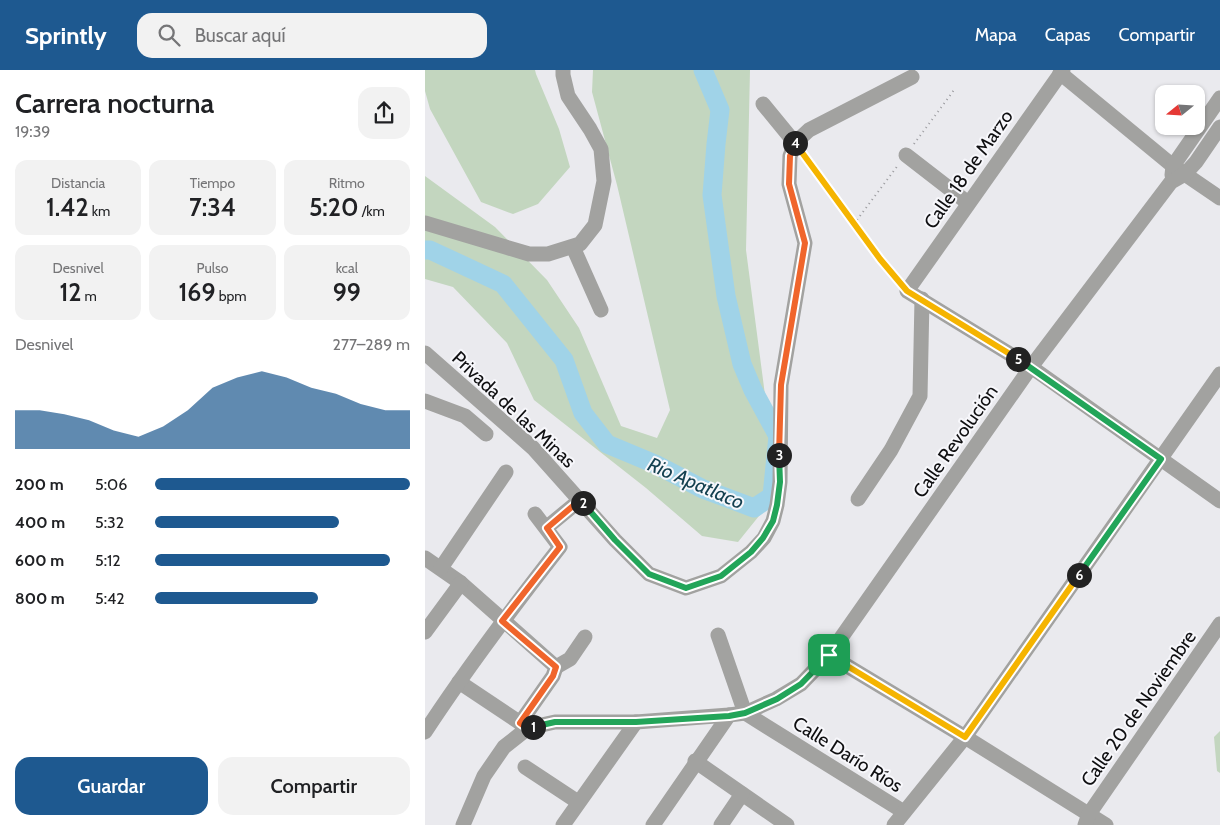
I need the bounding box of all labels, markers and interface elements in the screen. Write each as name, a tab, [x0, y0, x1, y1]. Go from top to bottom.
search box	[137, 13, 487, 58]
text: Sprintly	[25, 21, 107, 50]
icon: search	[155, 21, 183, 49]
text: Buscar aquí	[195, 24, 285, 47]
text: Mapa	[975, 24, 1017, 46]
text: Capas	[1045, 24, 1091, 46]
text: Compartir	[1119, 24, 1195, 46]
north arrow	[1155, 85, 1205, 135]
map controls	[1155, 85, 1205, 135]
text: Carrera nocturna	[15, 86, 214, 120]
button: share	[358, 87, 410, 139]
street label: Calle 18 de Marzo	[919, 105, 1018, 233]
text: 19:39	[15, 122, 50, 141]
pin: 4	[783, 130, 807, 156]
text: 4	[791, 134, 800, 152]
text: Distancia	[51, 174, 105, 192]
text: Tiempo	[190, 174, 235, 192]
text: Ritmo	[329, 174, 365, 192]
text: 1.42	[46, 192, 89, 222]
text: 7:34	[189, 192, 236, 222]
text: 5:20	[309, 192, 359, 222]
text: km	[89, 202, 110, 220]
text: /km	[359, 202, 385, 220]
text: Desnivel	[53, 259, 104, 277]
text: Pulso	[196, 259, 229, 277]
text: kcal	[336, 259, 358, 277]
text: 12	[59, 277, 81, 307]
text: 169	[178, 277, 216, 307]
text: 99	[333, 277, 361, 307]
text: m	[81, 287, 97, 305]
text: bpm	[216, 287, 247, 305]
text: Desnivel	[15, 335, 73, 354]
text: 277–289 m	[333, 335, 410, 354]
street label: Privada de las Minas	[447, 346, 580, 472]
pin: 5	[1005, 346, 1031, 372]
text: 5	[1015, 350, 1022, 368]
street label: Calle Revolución	[908, 381, 1003, 502]
pin: 3	[767, 442, 791, 468]
text: 3	[776, 446, 783, 464]
water label: Rio Apatlaco	[644, 452, 748, 514]
text: 200 m	[15, 475, 64, 494]
text: 5:06	[95, 475, 127, 494]
pin: 2	[571, 490, 595, 516]
text: 2	[580, 494, 587, 512]
text: 400 m	[15, 513, 65, 532]
text: 5:32	[95, 513, 124, 532]
text: 600 m	[15, 551, 64, 570]
text: 5:12	[95, 551, 121, 570]
pin: 6	[1067, 562, 1091, 588]
text: 6	[1076, 566, 1083, 584]
text: 800 m	[15, 589, 65, 608]
text: 5:42	[95, 589, 125, 608]
street label: Calle 20 de Noviembre	[1076, 626, 1201, 791]
pin	[808, 634, 850, 676]
icon: arrive	[815, 641, 843, 669]
street label: Calle Darío Ríos	[789, 712, 907, 797]
pin: 1	[521, 714, 545, 740]
text: 1	[531, 718, 536, 736]
button: Guardar	[15, 757, 208, 815]
button: Compartir	[218, 757, 410, 815]

